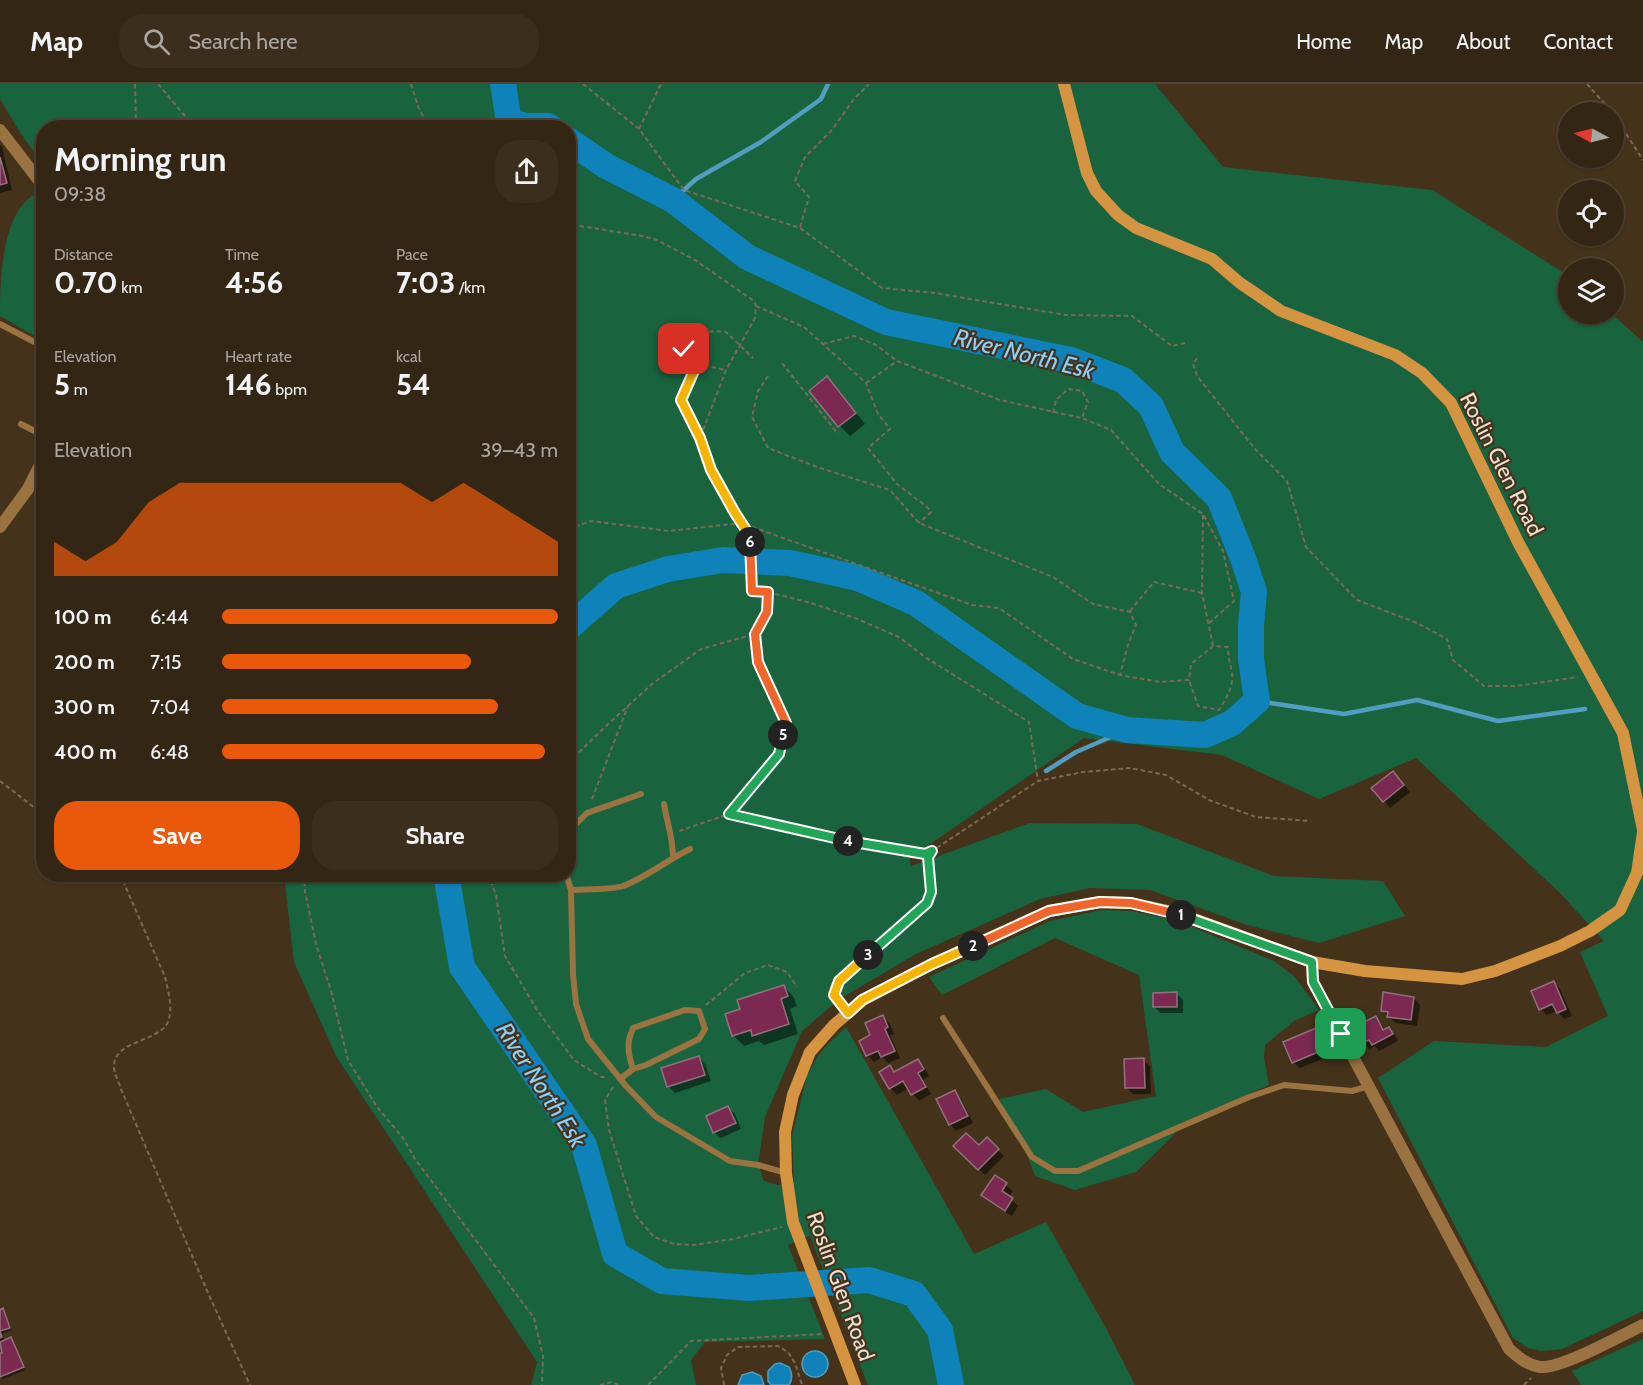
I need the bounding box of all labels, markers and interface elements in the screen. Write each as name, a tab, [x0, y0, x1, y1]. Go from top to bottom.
search box	[119, 14, 539, 68]
text: Map	[30, 24, 83, 58]
icon: search	[140, 25, 173, 58]
text: Search here	[188, 28, 297, 55]
text: Home	[1296, 29, 1352, 54]
text: Map	[1385, 29, 1423, 54]
text: About	[1456, 29, 1510, 54]
text: Contact	[1543, 29, 1613, 54]
north arrow	[1558, 102, 1624, 168]
map controls	[1558, 102, 1624, 324]
text: Morning run	[54, 139, 226, 179]
button: share	[495, 140, 558, 203]
button: locate	[1558, 180, 1624, 246]
text: 09:38	[54, 182, 106, 206]
text: Distance	[54, 245, 113, 264]
text: Time	[225, 245, 259, 264]
text: Pace	[396, 245, 428, 264]
button: layers	[1558, 258, 1624, 324]
text: 0.70	[54, 264, 118, 301]
text: 4:56	[225, 264, 283, 301]
text: 7:03	[396, 264, 455, 301]
text: km	[118, 278, 143, 297]
text: /km	[455, 278, 485, 297]
water label: River North Esk	[951, 322, 1098, 385]
pin	[658, 323, 709, 374]
icon: check	[667, 332, 700, 365]
text: Elevation	[54, 347, 117, 366]
text: Heart rate	[225, 347, 292, 366]
text: kcal	[396, 347, 422, 366]
text: 5	[54, 366, 70, 403]
text: 146	[225, 366, 272, 403]
text: 54	[396, 366, 431, 403]
text: m	[70, 380, 88, 399]
text: bpm	[272, 380, 307, 399]
street label: Roslin Glen Road	[1454, 388, 1549, 540]
text: Elevation	[54, 438, 132, 462]
text: 39–43 m	[481, 438, 558, 462]
pin: 6	[735, 527, 765, 557]
text: 6	[746, 532, 755, 551]
text: 100 m	[54, 605, 112, 629]
text: 6:44	[150, 605, 189, 629]
text: 200 m	[54, 650, 115, 674]
text: 7:15	[150, 650, 182, 674]
text: 300 m	[54, 695, 115, 719]
text: 7:04	[150, 695, 190, 719]
pin: 5	[768, 720, 798, 750]
text: 5	[779, 725, 787, 744]
text: 400 m	[54, 740, 117, 764]
text: 6:48	[150, 740, 189, 764]
button: Save	[54, 801, 300, 870]
button: Share	[312, 801, 558, 870]
pin: 4	[833, 826, 863, 856]
text: 4	[843, 831, 853, 850]
pin: 1	[1166, 900, 1196, 930]
text: 1	[1178, 905, 1184, 924]
pin: 2	[958, 931, 988, 961]
text: 2	[969, 936, 977, 955]
pin: 3	[853, 940, 883, 970]
text: 3	[864, 945, 872, 964]
pin	[1315, 1008, 1366, 1059]
water label: River North Esk	[490, 1017, 593, 1153]
icon: arrive	[1324, 1017, 1357, 1050]
street label: Roslin Glen Road	[801, 1208, 880, 1365]

